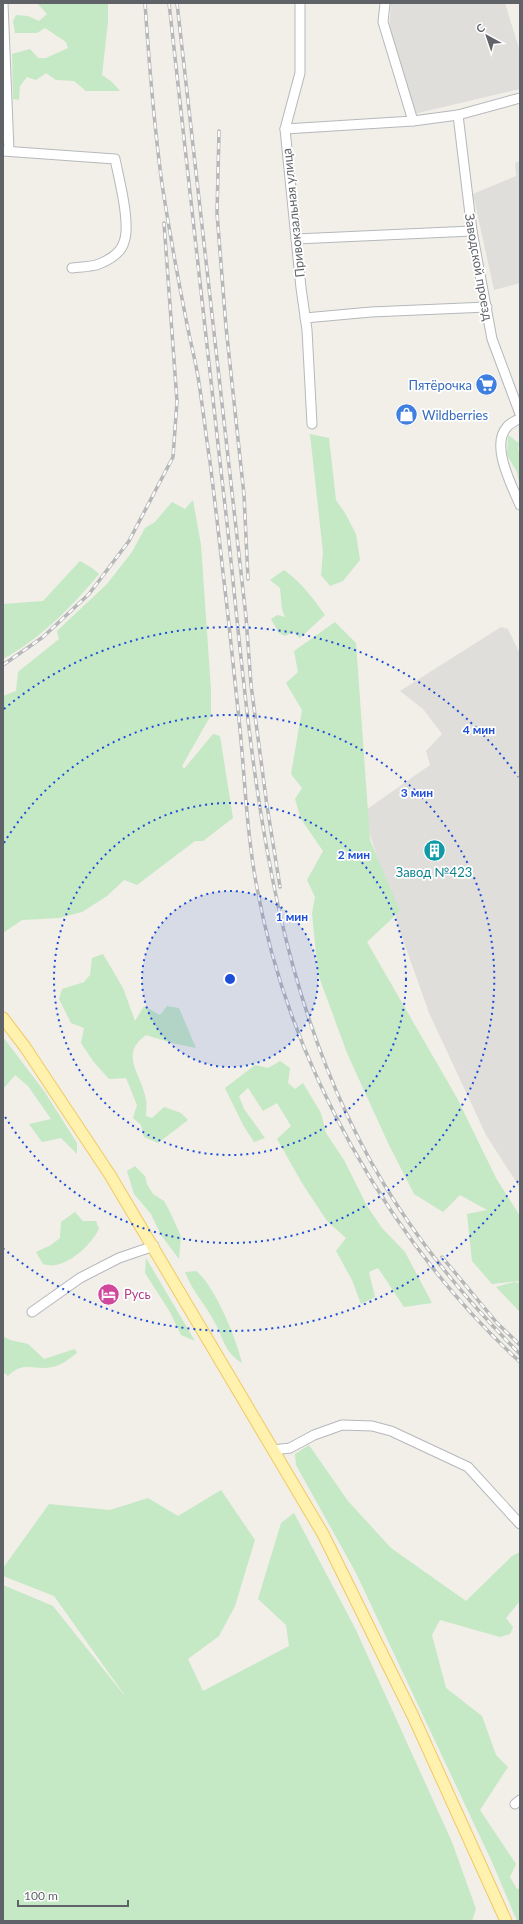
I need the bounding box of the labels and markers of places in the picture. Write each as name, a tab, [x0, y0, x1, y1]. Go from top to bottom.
supermarket icon: Пятёрочка	[474, 372, 500, 398]
place label: Пятёрочка	[408, 377, 472, 393]
shop icon: Wildberries	[394, 402, 420, 428]
place label: Wildberries	[422, 407, 488, 423]
building icon: Завод №423	[421, 837, 447, 863]
place label: Завод №423	[396, 864, 472, 880]
centre of rings	[223, 972, 237, 986]
hotel icon: Русь	[95, 1281, 121, 1307]
place label: Русь	[124, 1286, 151, 1302]

